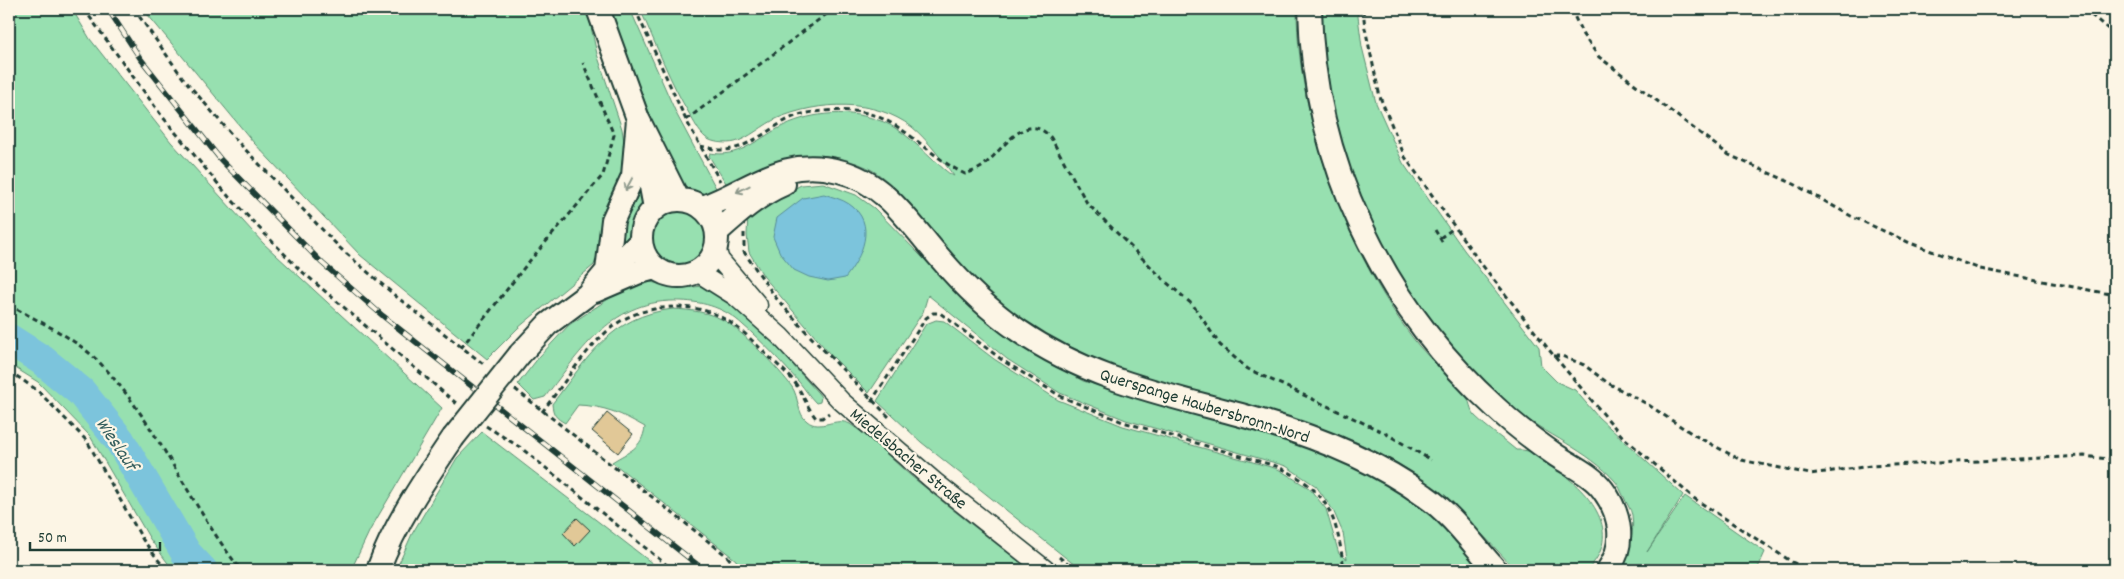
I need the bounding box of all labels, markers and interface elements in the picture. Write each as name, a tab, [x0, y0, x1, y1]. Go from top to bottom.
one-way arrow	[624, 176, 633, 191]
one-way arrow	[735, 184, 750, 194]
street label: Querspange Haubersbronn-Nord	[1096, 364, 1312, 451]
street label: Miedelsbacher Straße	[843, 403, 972, 517]
water label: Wieslauf	[87, 413, 145, 481]
scale bar	[30, 519, 160, 551]
text: 50 m	[38, 528, 67, 550]

